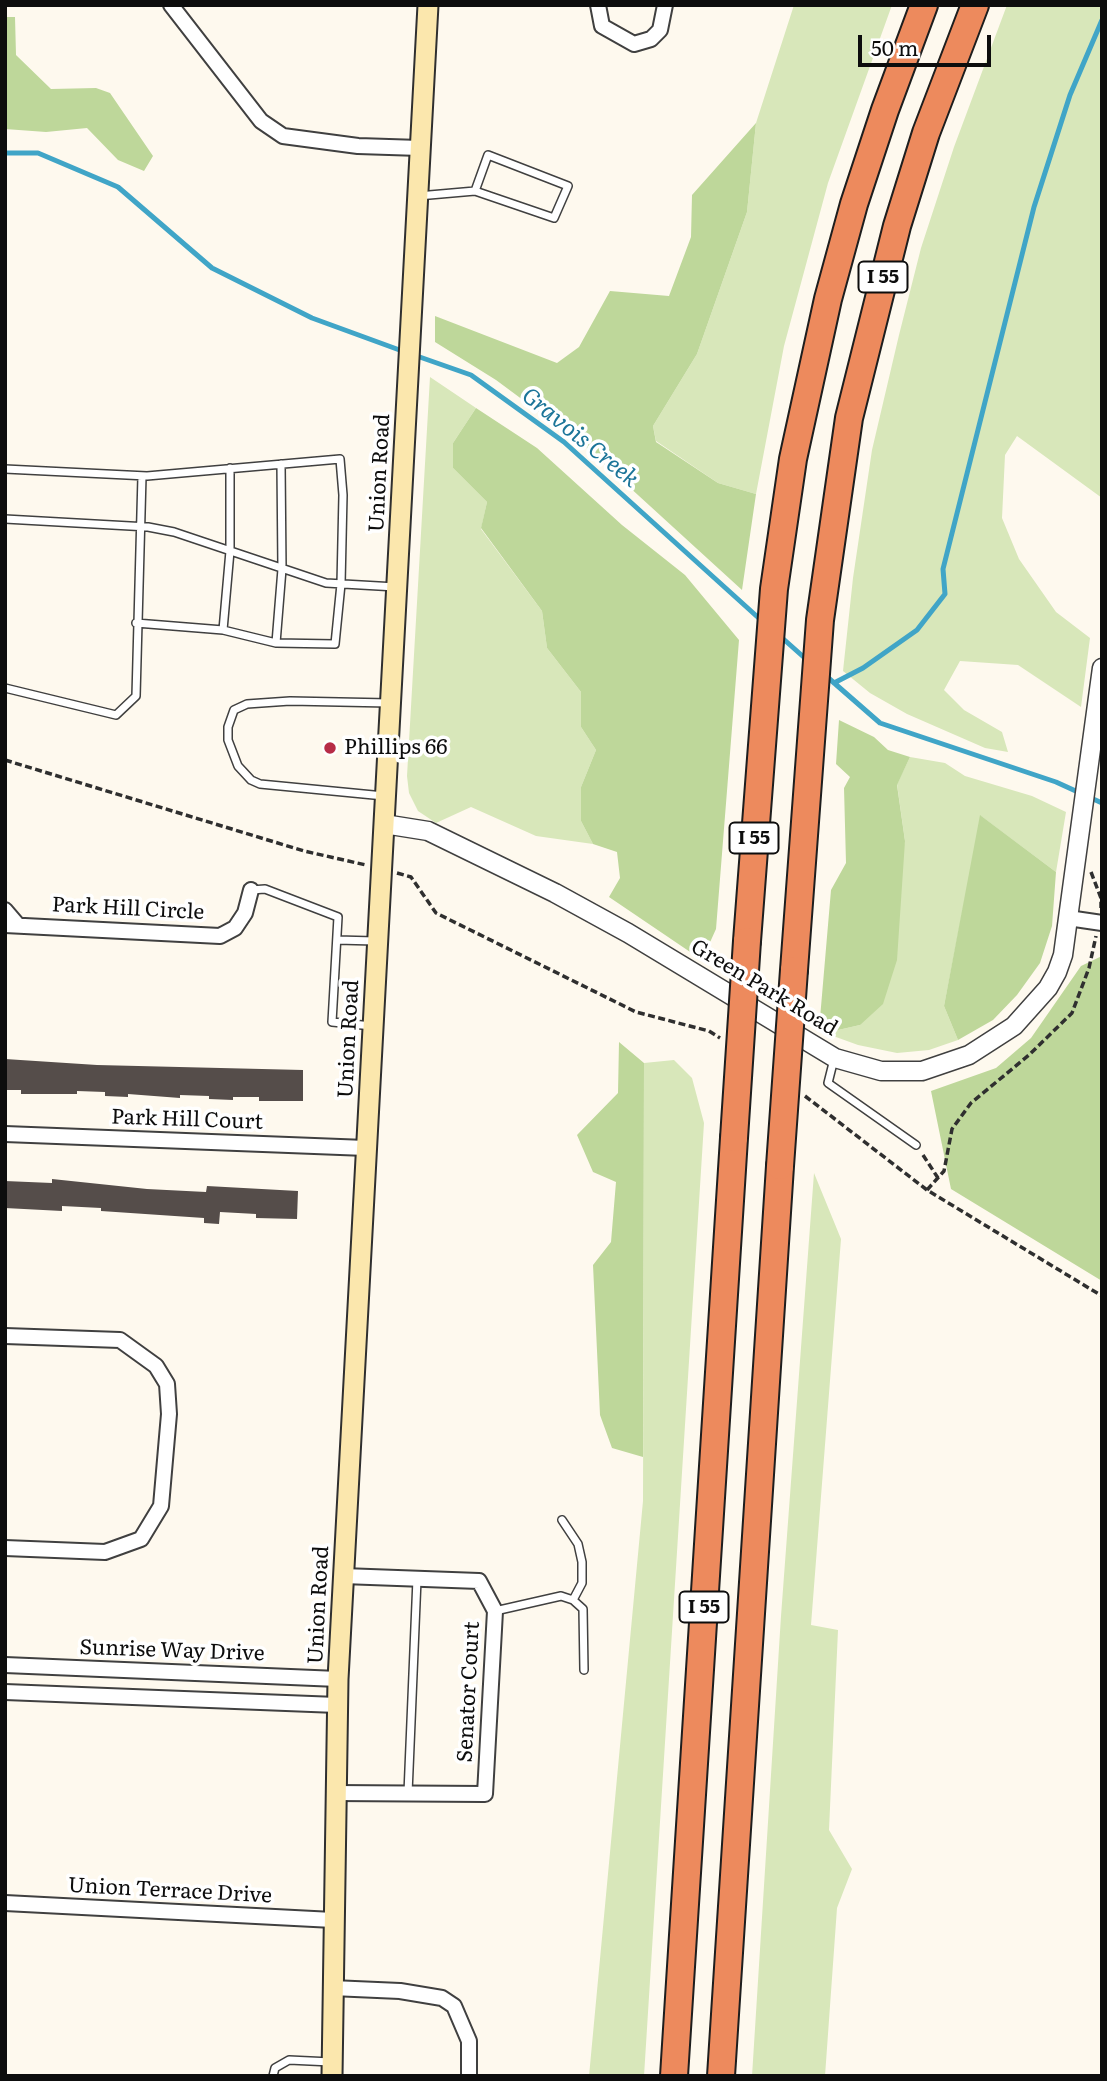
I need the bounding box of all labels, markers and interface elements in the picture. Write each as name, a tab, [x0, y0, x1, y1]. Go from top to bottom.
scale bar	[862, 21, 995, 65]
text: 50 m	[871, 31, 918, 62]
road number: I 55	[858, 262, 908, 292]
water label: Gravois Creek	[516, 382, 644, 494]
street label: Union Road	[364, 413, 396, 533]
place label: Phillips 66	[344, 735, 447, 761]
marker: Phillips 66	[322, 740, 338, 756]
road number: I 55	[730, 822, 778, 853]
street label: Park Hill Circle	[51, 892, 205, 926]
street label: Green Park Road	[686, 934, 842, 1042]
street label: Union Road	[333, 979, 365, 1099]
street label: Park Hill Court	[111, 1105, 263, 1135]
street label: Union Road	[303, 1545, 335, 1665]
road number: I 55	[680, 1592, 728, 1623]
street label: Senator Court	[453, 1621, 485, 1763]
street label: Sunrise Way Drive	[79, 1635, 265, 1667]
street label: Union Terrace Drive	[67, 1873, 273, 1909]

